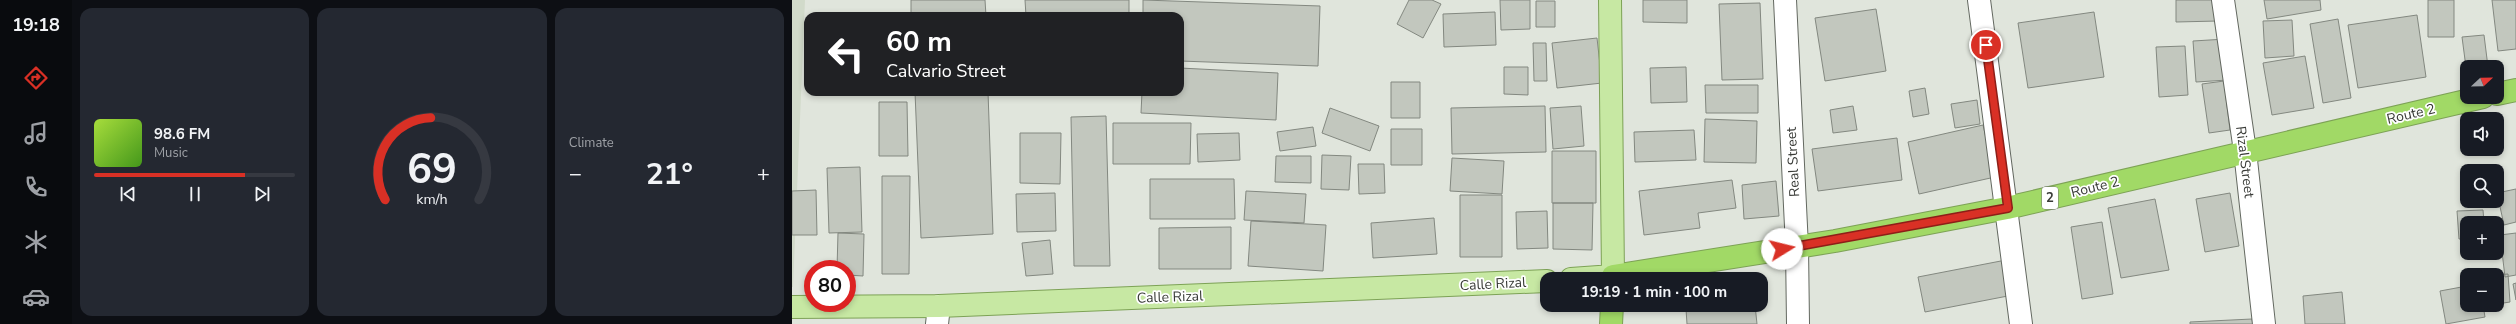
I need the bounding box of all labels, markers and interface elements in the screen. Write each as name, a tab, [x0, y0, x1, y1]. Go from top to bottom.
text: 19:18	[12, 13, 60, 37]
text: 60 m	[886, 23, 952, 61]
icon: left	[820, 28, 872, 80]
pin	[1969, 28, 2003, 62]
icon: arrive	[1975, 34, 1997, 56]
text: Calvario Street	[886, 59, 1005, 83]
north arrow	[2460, 60, 2504, 104]
map controls	[2460, 60, 2504, 312]
icon: directions	[22, 64, 50, 92]
street label: Route 2	[2385, 99, 2437, 129]
button: sound	[2460, 112, 2504, 156]
icon: music	[22, 119, 50, 147]
text: 98.6 FM	[154, 124, 210, 144]
street label: Rizal Street	[2231, 125, 2259, 199]
street label: Real Street	[1782, 126, 1804, 197]
text: Climate	[569, 134, 614, 152]
text: 69	[407, 141, 457, 198]
text: Music	[154, 144, 188, 162]
text: 21°	[646, 154, 693, 195]
text: −	[569, 159, 582, 189]
text: +	[757, 159, 770, 189]
button: search	[2460, 164, 2504, 208]
street label: Route 2	[2069, 172, 2121, 202]
icon: phone	[22, 173, 50, 201]
icon: previous	[117, 183, 139, 205]
icon: pause	[184, 183, 206, 205]
icon: next	[251, 183, 273, 205]
road number: 2	[2042, 187, 2058, 209]
text: km/h	[416, 190, 448, 209]
button: +	[2460, 216, 2504, 260]
icon: climate	[22, 228, 50, 256]
position arrow	[1761, 228, 1803, 270]
speed limit sign: 80	[804, 260, 856, 312]
button: −	[2460, 268, 2504, 312]
street label: Calle Rizal	[1459, 273, 1528, 295]
text: 19:19 · 1 min · 100 m	[1581, 282, 1727, 302]
icon: car	[22, 283, 50, 311]
street label: Calle Rizal	[1136, 286, 1204, 308]

